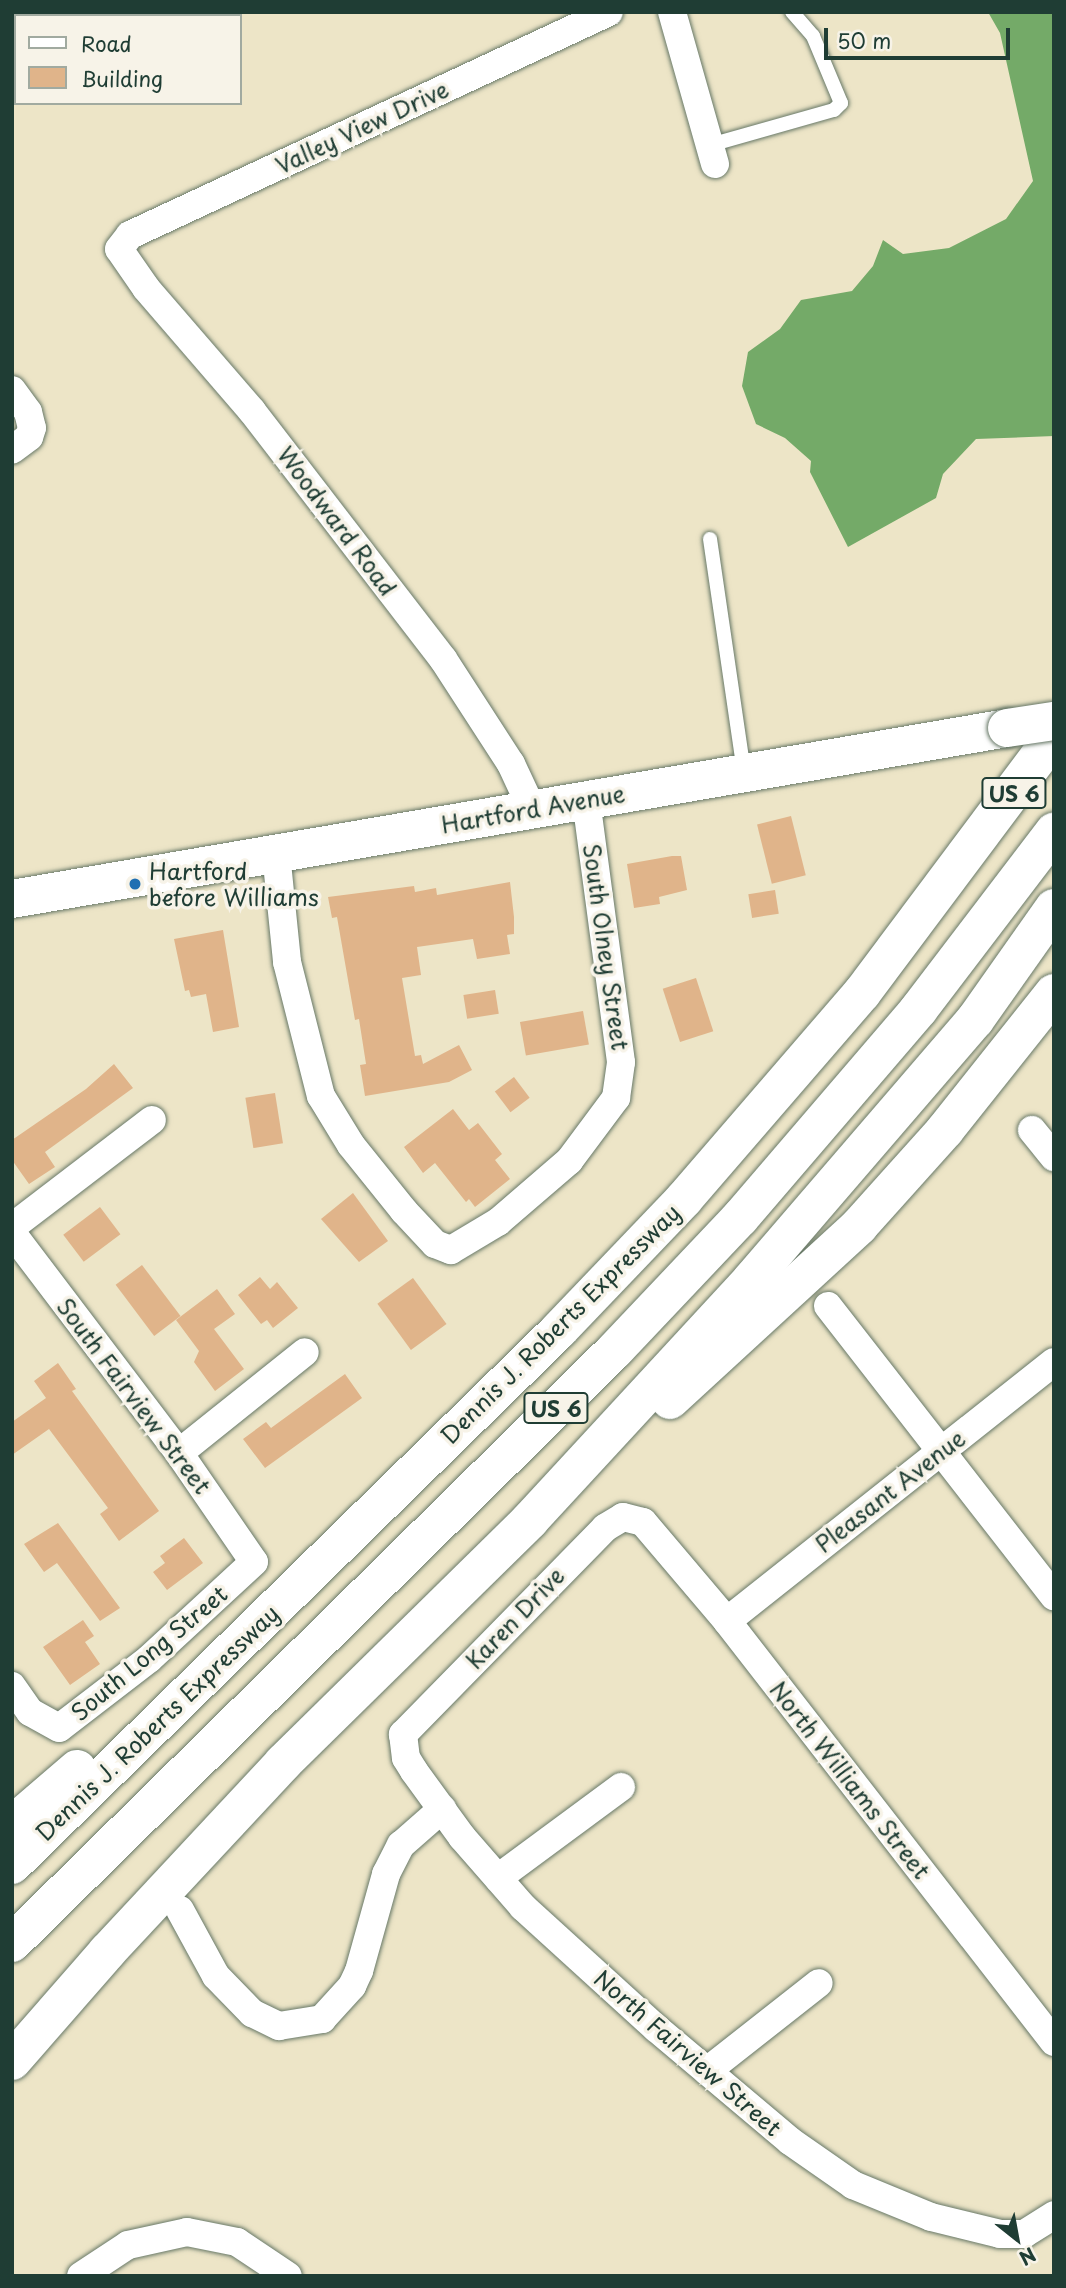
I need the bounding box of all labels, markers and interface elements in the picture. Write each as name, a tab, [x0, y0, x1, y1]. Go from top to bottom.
legend	[14, 14, 242, 105]
scale bar	[828, 14, 1014, 58]
text: 50 m	[837, 24, 891, 56]
text: Road	[81, 27, 132, 59]
text: Building	[81, 62, 163, 94]
street label: Valley View Drive	[270, 74, 454, 180]
street label: Woodward Road	[271, 440, 403, 602]
road number: US 6	[981, 776, 1047, 810]
street label: Hartford Avenue	[440, 779, 626, 839]
street label: South Olney Street	[578, 841, 634, 1053]
place label: Hartford before Williams	[149, 857, 319, 911]
marker: Hartford before Williams	[127, 876, 143, 892]
street label: Dennis J. Roberts Expressway	[433, 1197, 687, 1451]
street label: South Fairview Street	[51, 1292, 217, 1500]
road number: US 6	[523, 1390, 589, 1426]
street label: Pleasant Avenue	[810, 1424, 970, 1558]
street label: Karen Drive	[460, 1561, 570, 1675]
street label: South Long Street	[64, 1579, 234, 1727]
street label: Dennis J. Roberts Expressway	[28, 1598, 286, 1848]
street label: North Williams Street	[764, 1676, 936, 1884]
street label: North Fairview Street	[588, 1964, 788, 2142]
north arrow	[982, 2204, 1052, 2274]
text: N	[1014, 2241, 1041, 2273]

